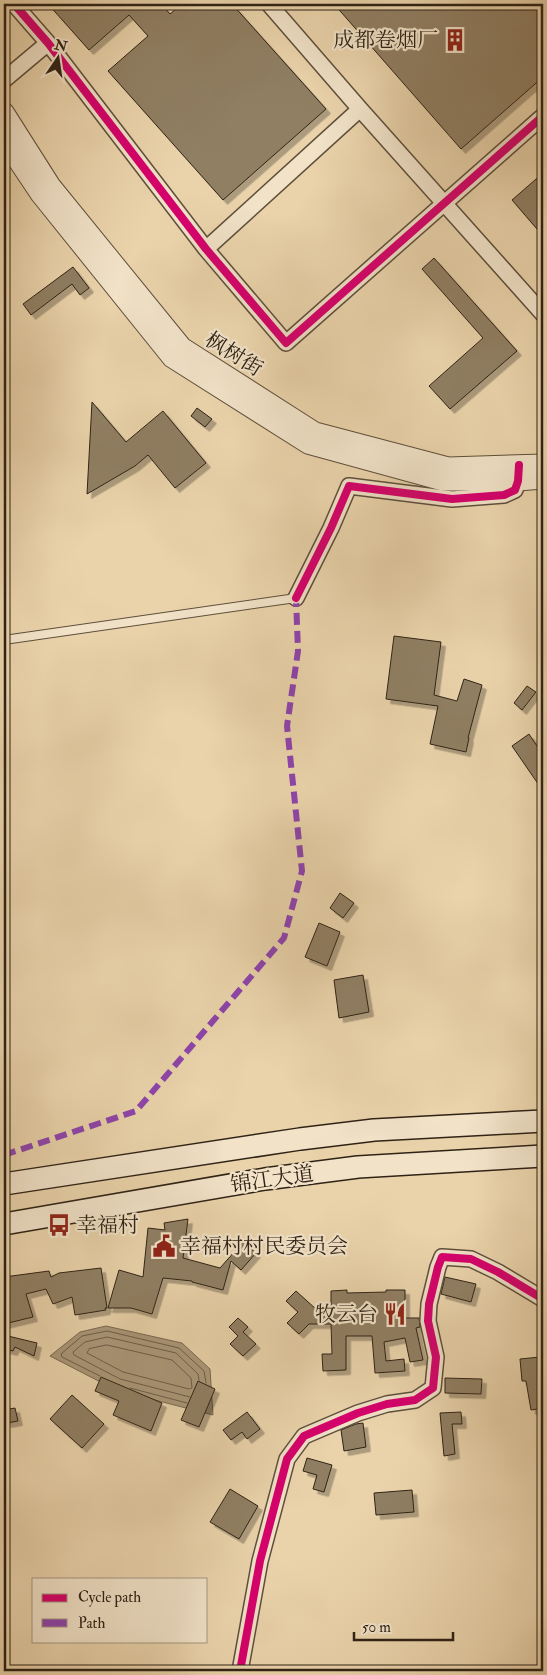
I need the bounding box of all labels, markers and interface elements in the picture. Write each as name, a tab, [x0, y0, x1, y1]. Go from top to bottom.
place label: 成都卷烟厂	[333, 27, 438, 54]
building icon: 成都卷烟厂	[442, 27, 468, 53]
north arrow	[32, 32, 82, 82]
text: N	[52, 36, 69, 56]
street label: 枫树街	[200, 326, 268, 383]
street label: 锦江大道	[229, 1160, 316, 1199]
bus stop icon: 幸福村	[46, 1212, 72, 1238]
place label: 幸福村	[76, 1212, 139, 1239]
public building icon: 幸福村村民委员会	[151, 1233, 177, 1259]
place label: 幸福村村民委员会	[180, 1233, 348, 1260]
place label: 牧云台	[315, 1301, 378, 1328]
restaurant icon: 牧云台	[382, 1301, 408, 1327]
legend	[32, 1578, 208, 1642]
text: Cycle path	[78, 1588, 141, 1608]
scale bar	[354, 1610, 453, 1642]
text: Path	[78, 1614, 105, 1633]
text: 50 m	[362, 1618, 391, 1637]

